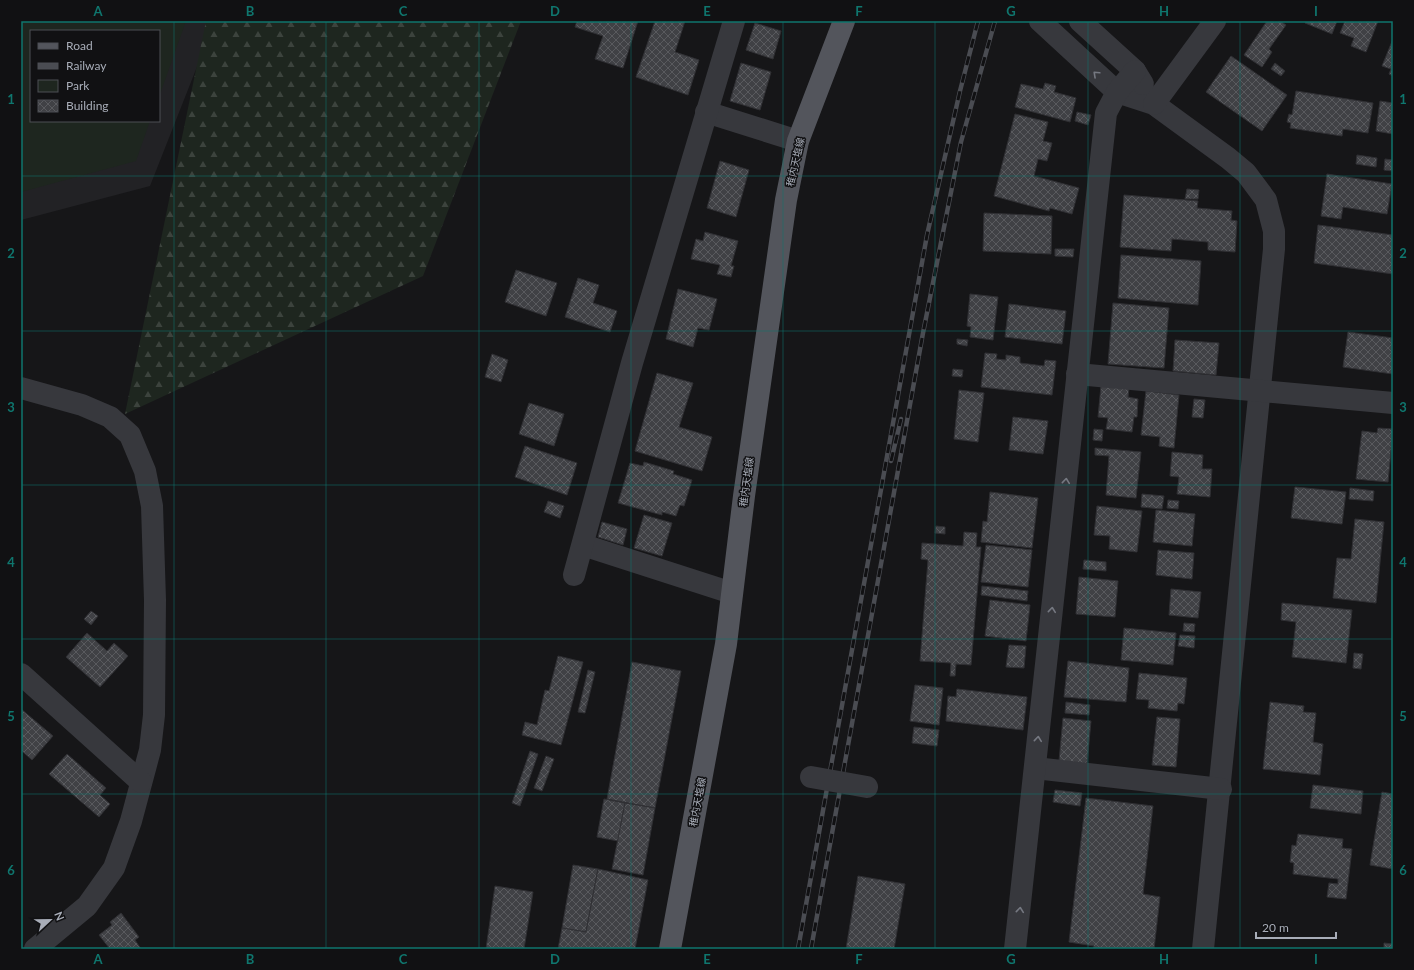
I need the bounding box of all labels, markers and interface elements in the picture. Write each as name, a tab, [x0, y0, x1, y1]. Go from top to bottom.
text: A	[92, 3, 103, 19]
text: B	[246, 3, 255, 19]
text: C	[399, 3, 408, 19]
text: D	[550, 3, 560, 19]
text: E	[703, 3, 711, 19]
text: F	[855, 3, 863, 19]
text: G	[1006, 3, 1016, 19]
text: H	[1159, 3, 1169, 19]
text: I	[1314, 3, 1318, 19]
legend	[30, 30, 160, 122]
text: Road	[66, 38, 93, 53]
text: Railway	[66, 58, 107, 73]
one-way arrow	[1094, 71, 1101, 78]
text: Park	[66, 78, 90, 93]
text: 1	[7, 91, 15, 107]
text: 1	[1399, 91, 1407, 107]
text: Building	[66, 98, 109, 113]
street label: 稚内天塩線	[784, 136, 806, 188]
text: 2	[7, 245, 15, 261]
text: 2	[1399, 245, 1407, 261]
text: 3	[7, 399, 15, 415]
text: 3	[1399, 399, 1407, 415]
street label: 稚内天塩線	[737, 456, 755, 508]
one-way arrow	[1061, 478, 1070, 484]
text: 4	[7, 554, 15, 570]
text: 4	[1399, 554, 1407, 570]
one-way arrow	[1047, 607, 1056, 613]
text: 5	[7, 708, 15, 724]
text: 5	[1399, 708, 1407, 724]
one-way arrow	[1033, 736, 1042, 742]
street label: 稚内天塩線	[686, 776, 708, 828]
text: 6	[7, 862, 15, 878]
text: 6	[1399, 862, 1407, 878]
north arrow	[30, 900, 70, 940]
one-way arrow	[1015, 907, 1024, 913]
text: N	[52, 910, 67, 922]
scale bar	[1256, 914, 1336, 940]
text: 20 m	[1262, 920, 1289, 935]
text: A	[92, 951, 103, 967]
text: B	[246, 951, 255, 967]
text: C	[399, 951, 408, 967]
text: D	[550, 951, 560, 967]
text: E	[703, 951, 711, 967]
text: F	[855, 951, 863, 967]
text: G	[1006, 951, 1016, 967]
text: H	[1159, 951, 1169, 967]
text: I	[1314, 951, 1318, 967]

